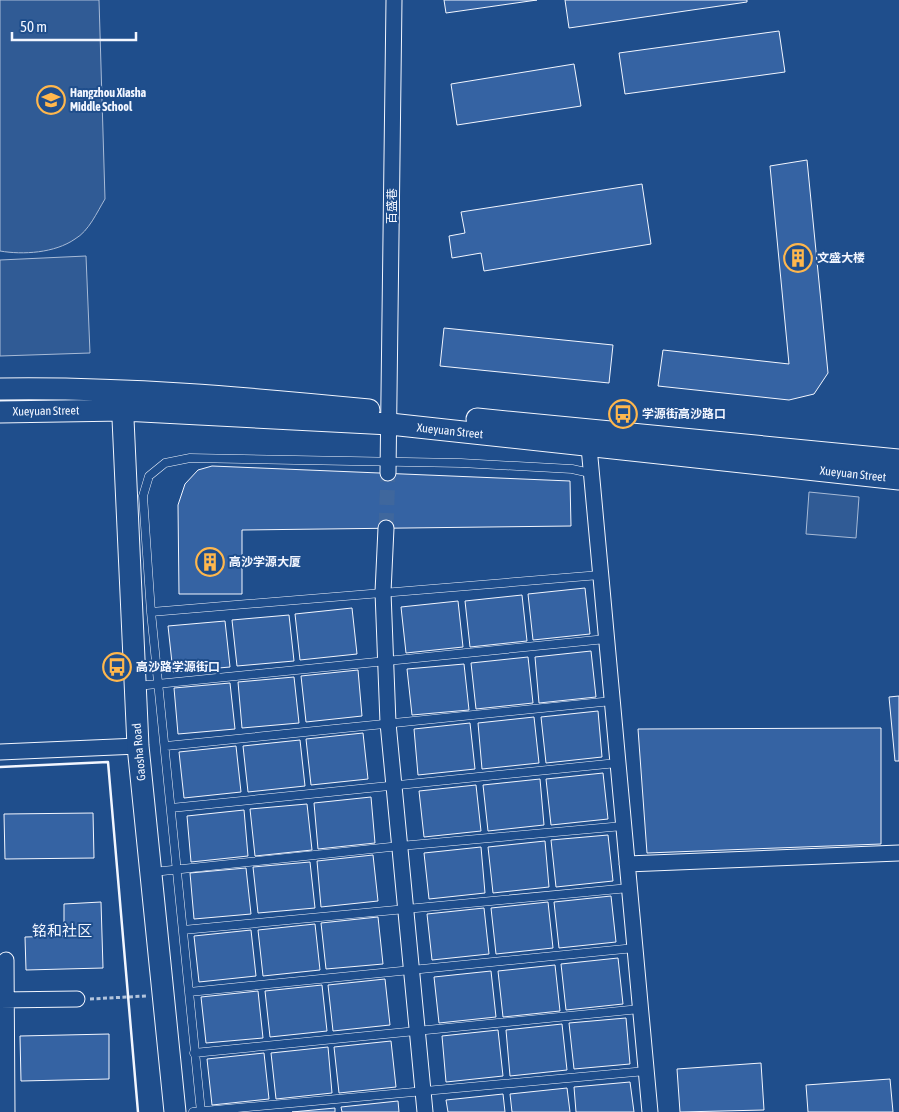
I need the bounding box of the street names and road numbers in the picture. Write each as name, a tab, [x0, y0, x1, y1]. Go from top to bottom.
street label: 百盛巷	[385, 188, 399, 224]
street label: Xueyuan Street	[13, 403, 80, 419]
street label: Xueyuan Street	[416, 421, 484, 442]
street label: Xueyuan Street	[819, 464, 887, 485]
street label: Gaosha Road	[130, 723, 148, 781]

